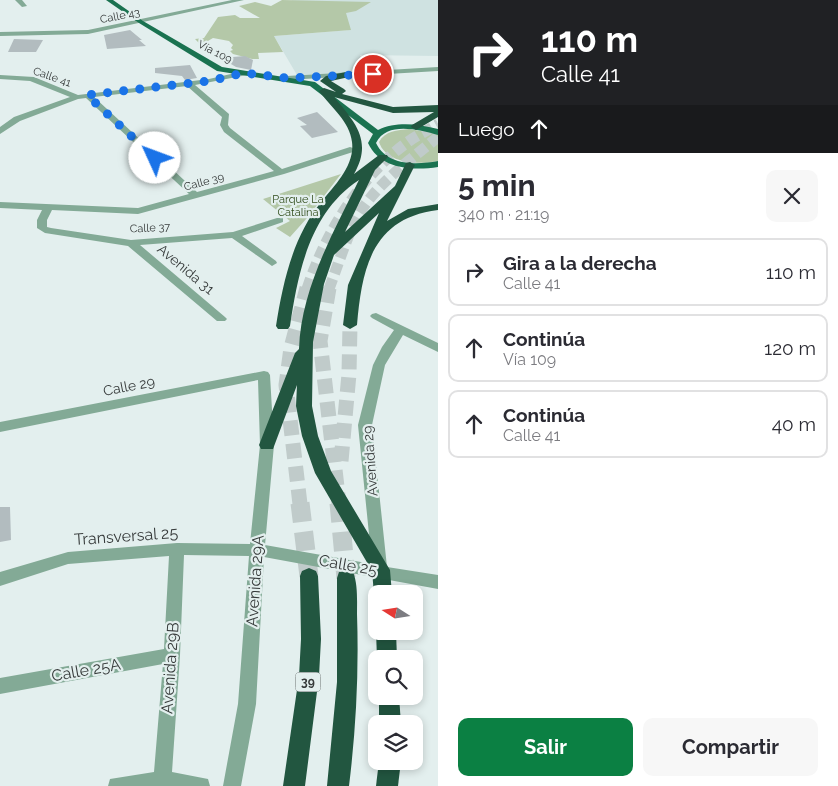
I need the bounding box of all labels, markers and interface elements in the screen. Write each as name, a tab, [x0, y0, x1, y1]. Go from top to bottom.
street label: Calle 43	[99, 6, 141, 26]
text: 110 m	[541, 19, 638, 60]
icon: right	[458, 20, 523, 85]
street label: Vía 109	[196, 38, 234, 66]
pin	[352, 53, 394, 95]
icon: arrive	[359, 60, 387, 88]
text: Calle 41	[541, 61, 620, 87]
street label: Calle 41	[31, 64, 73, 90]
icon: ahead	[525, 115, 553, 143]
text: Luego	[458, 118, 515, 140]
position arrow	[128, 131, 180, 183]
text: 5 min	[458, 168, 536, 203]
street label: Calle 39	[182, 170, 226, 194]
button: close	[766, 170, 818, 222]
park label: Parque La Catalina	[272, 193, 324, 219]
text: 340 m · 21:19	[458, 205, 549, 224]
street label: Calle 37	[129, 220, 171, 236]
street label: Avenida 31	[154, 241, 218, 297]
text: Gira a la derecha	[503, 252, 657, 274]
icon: right	[460, 258, 488, 286]
text: 110 m	[766, 261, 816, 283]
text: Calle 41	[503, 274, 560, 293]
text: Continúa	[503, 328, 585, 350]
icon: ahead	[460, 334, 488, 362]
text: 120 m	[764, 337, 816, 359]
text: Vía 109	[503, 350, 556, 369]
street label: Calle 29	[102, 373, 156, 399]
text: Continúa	[503, 404, 585, 426]
icon: ahead	[460, 410, 488, 438]
text: 40 m	[772, 413, 816, 435]
street label: Avenida 29	[360, 425, 380, 497]
text: Calle 41	[503, 426, 560, 445]
street label: Transversal 25	[73, 523, 179, 549]
street label: Avenida 29A	[242, 534, 268, 628]
street label: Calle 25	[317, 551, 379, 580]
north arrow	[368, 585, 422, 640]
map controls	[368, 585, 423, 770]
street label: Avenida 29B	[157, 622, 183, 714]
button: search	[368, 650, 423, 705]
street label: Calle 25A	[50, 655, 122, 685]
road number: 39	[296, 672, 320, 692]
button: layers	[368, 715, 423, 770]
button: Salir	[458, 718, 633, 776]
button: Compartir	[643, 718, 818, 776]

